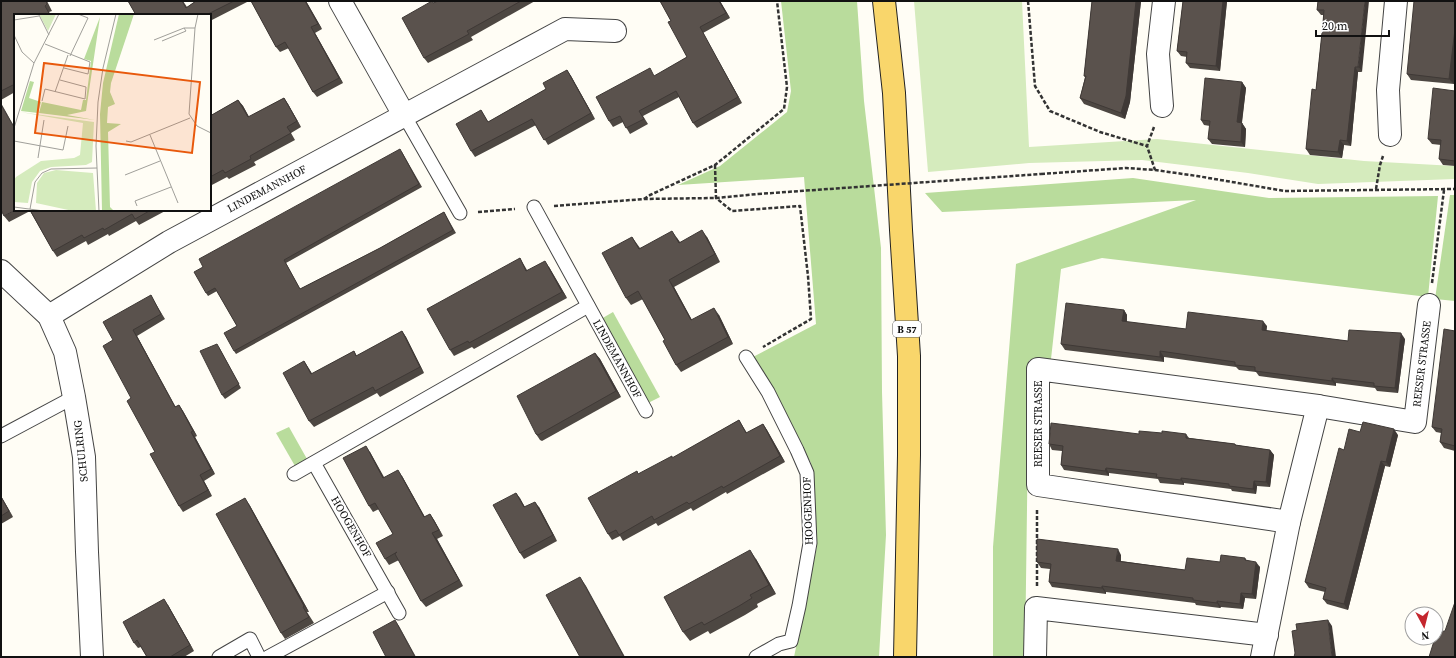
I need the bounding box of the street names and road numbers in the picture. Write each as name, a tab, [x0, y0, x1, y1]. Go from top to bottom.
street label: LINDEMANNHOF	[225, 161, 310, 216]
street label: LINDEMANNHOF	[589, 317, 645, 402]
street label: REESER STRASSE	[1409, 320, 1435, 408]
road number: B 57	[893, 321, 921, 337]
street label: REESER STRASSE	[1031, 380, 1046, 467]
street label: SCHULRING	[70, 419, 92, 483]
street label: HOOGENHOF	[799, 476, 817, 545]
street label: HOOGENHOF	[327, 494, 375, 561]

